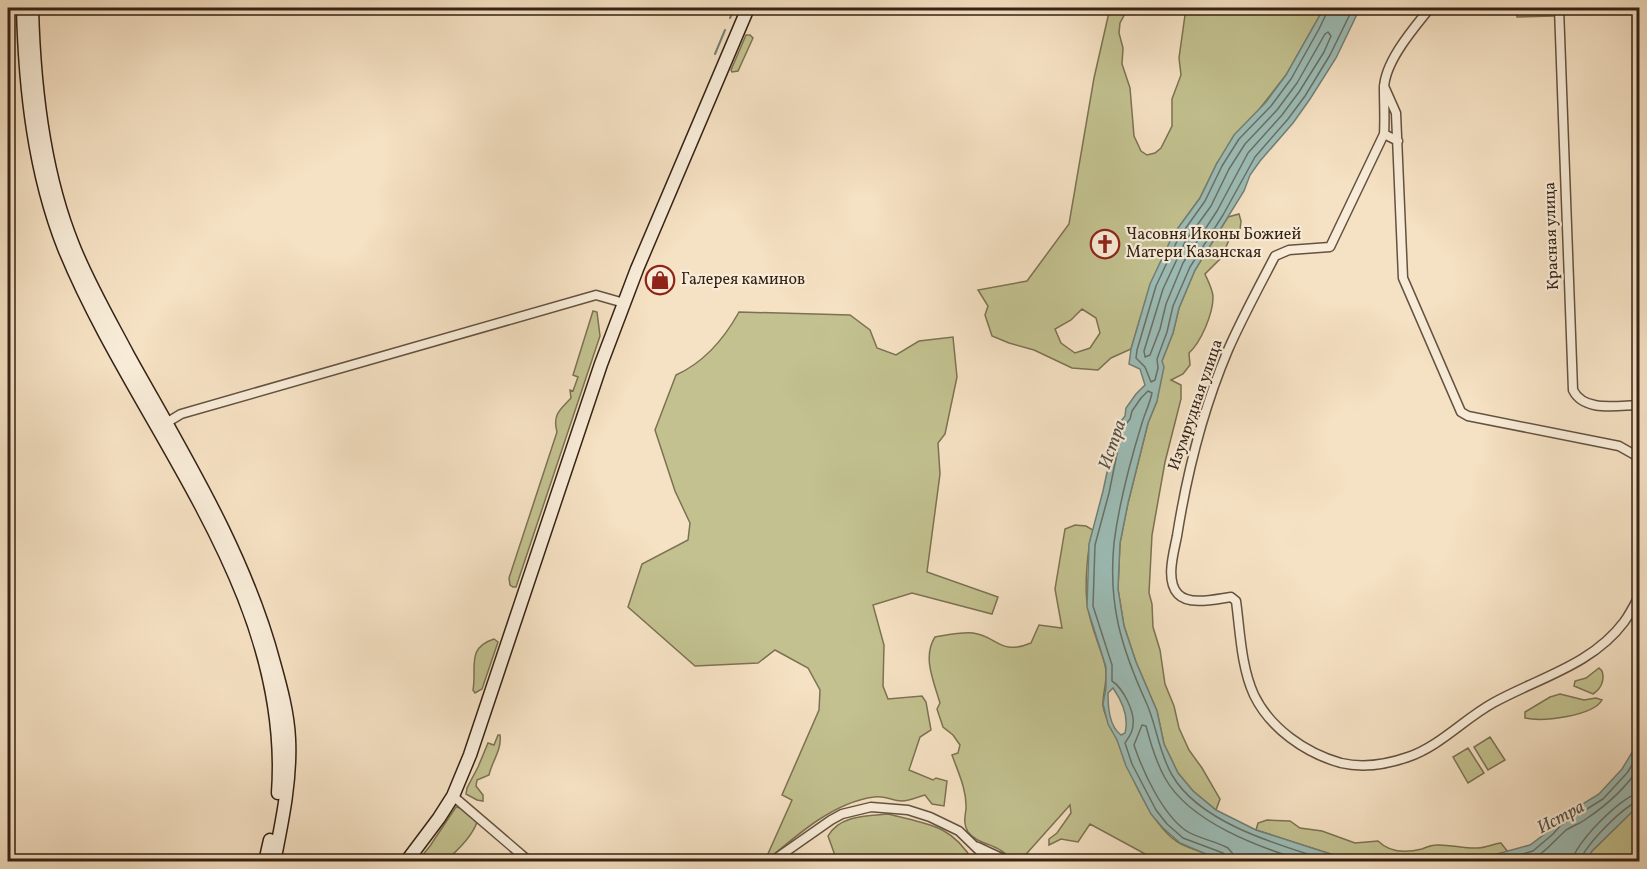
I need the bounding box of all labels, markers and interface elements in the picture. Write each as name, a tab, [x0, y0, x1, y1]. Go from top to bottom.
street label: Красная улица	[1539, 181, 1565, 291]
place label: Часовня Иконы Божией Матери Казанская	[1126, 224, 1301, 264]
church icon: Часовня Иконы Божией Матери Казанская	[1089, 228, 1121, 260]
shop icon: Галерея каминов	[644, 264, 676, 296]
place label: Галерея каминов	[681, 269, 805, 291]
street label: Изумрудная улица	[1163, 336, 1229, 474]
water label: Истра	[1093, 417, 1133, 473]
water label: Истра	[1533, 795, 1589, 841]

